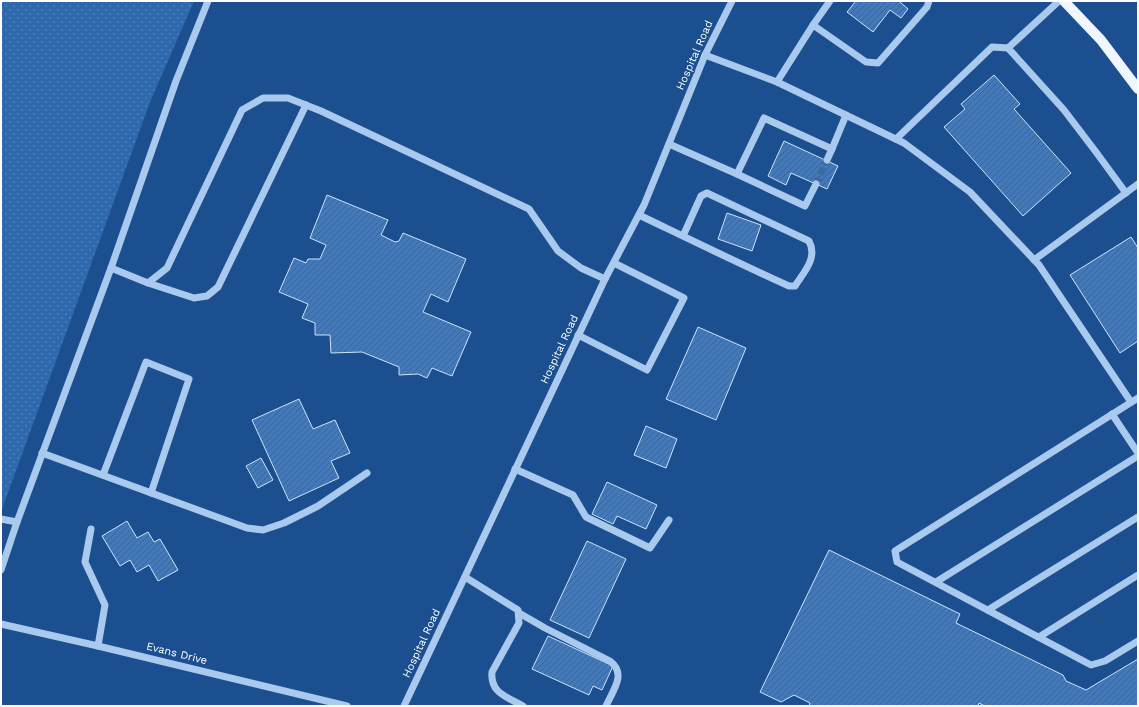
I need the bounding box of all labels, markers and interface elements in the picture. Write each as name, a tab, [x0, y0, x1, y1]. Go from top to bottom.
street label: Hospital Road	[673, 18, 716, 92]
street label: Hospital Road	[538, 313, 581, 386]
street label: Hospital Road	[400, 607, 443, 680]
street label: Evans Drive	[145, 640, 209, 667]

